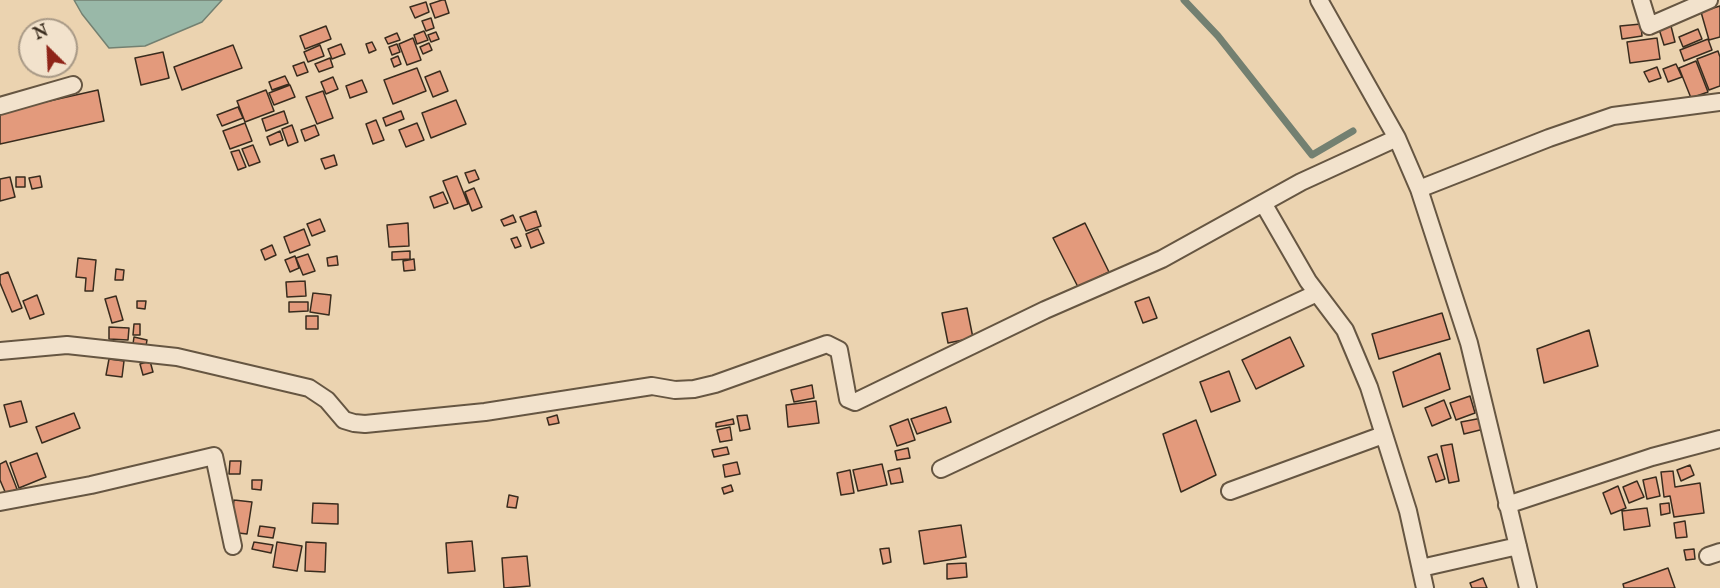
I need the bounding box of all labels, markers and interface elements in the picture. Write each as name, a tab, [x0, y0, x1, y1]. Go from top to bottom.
north arrow	[18, 18, 78, 78]
text: N	[31, 21, 52, 45]

